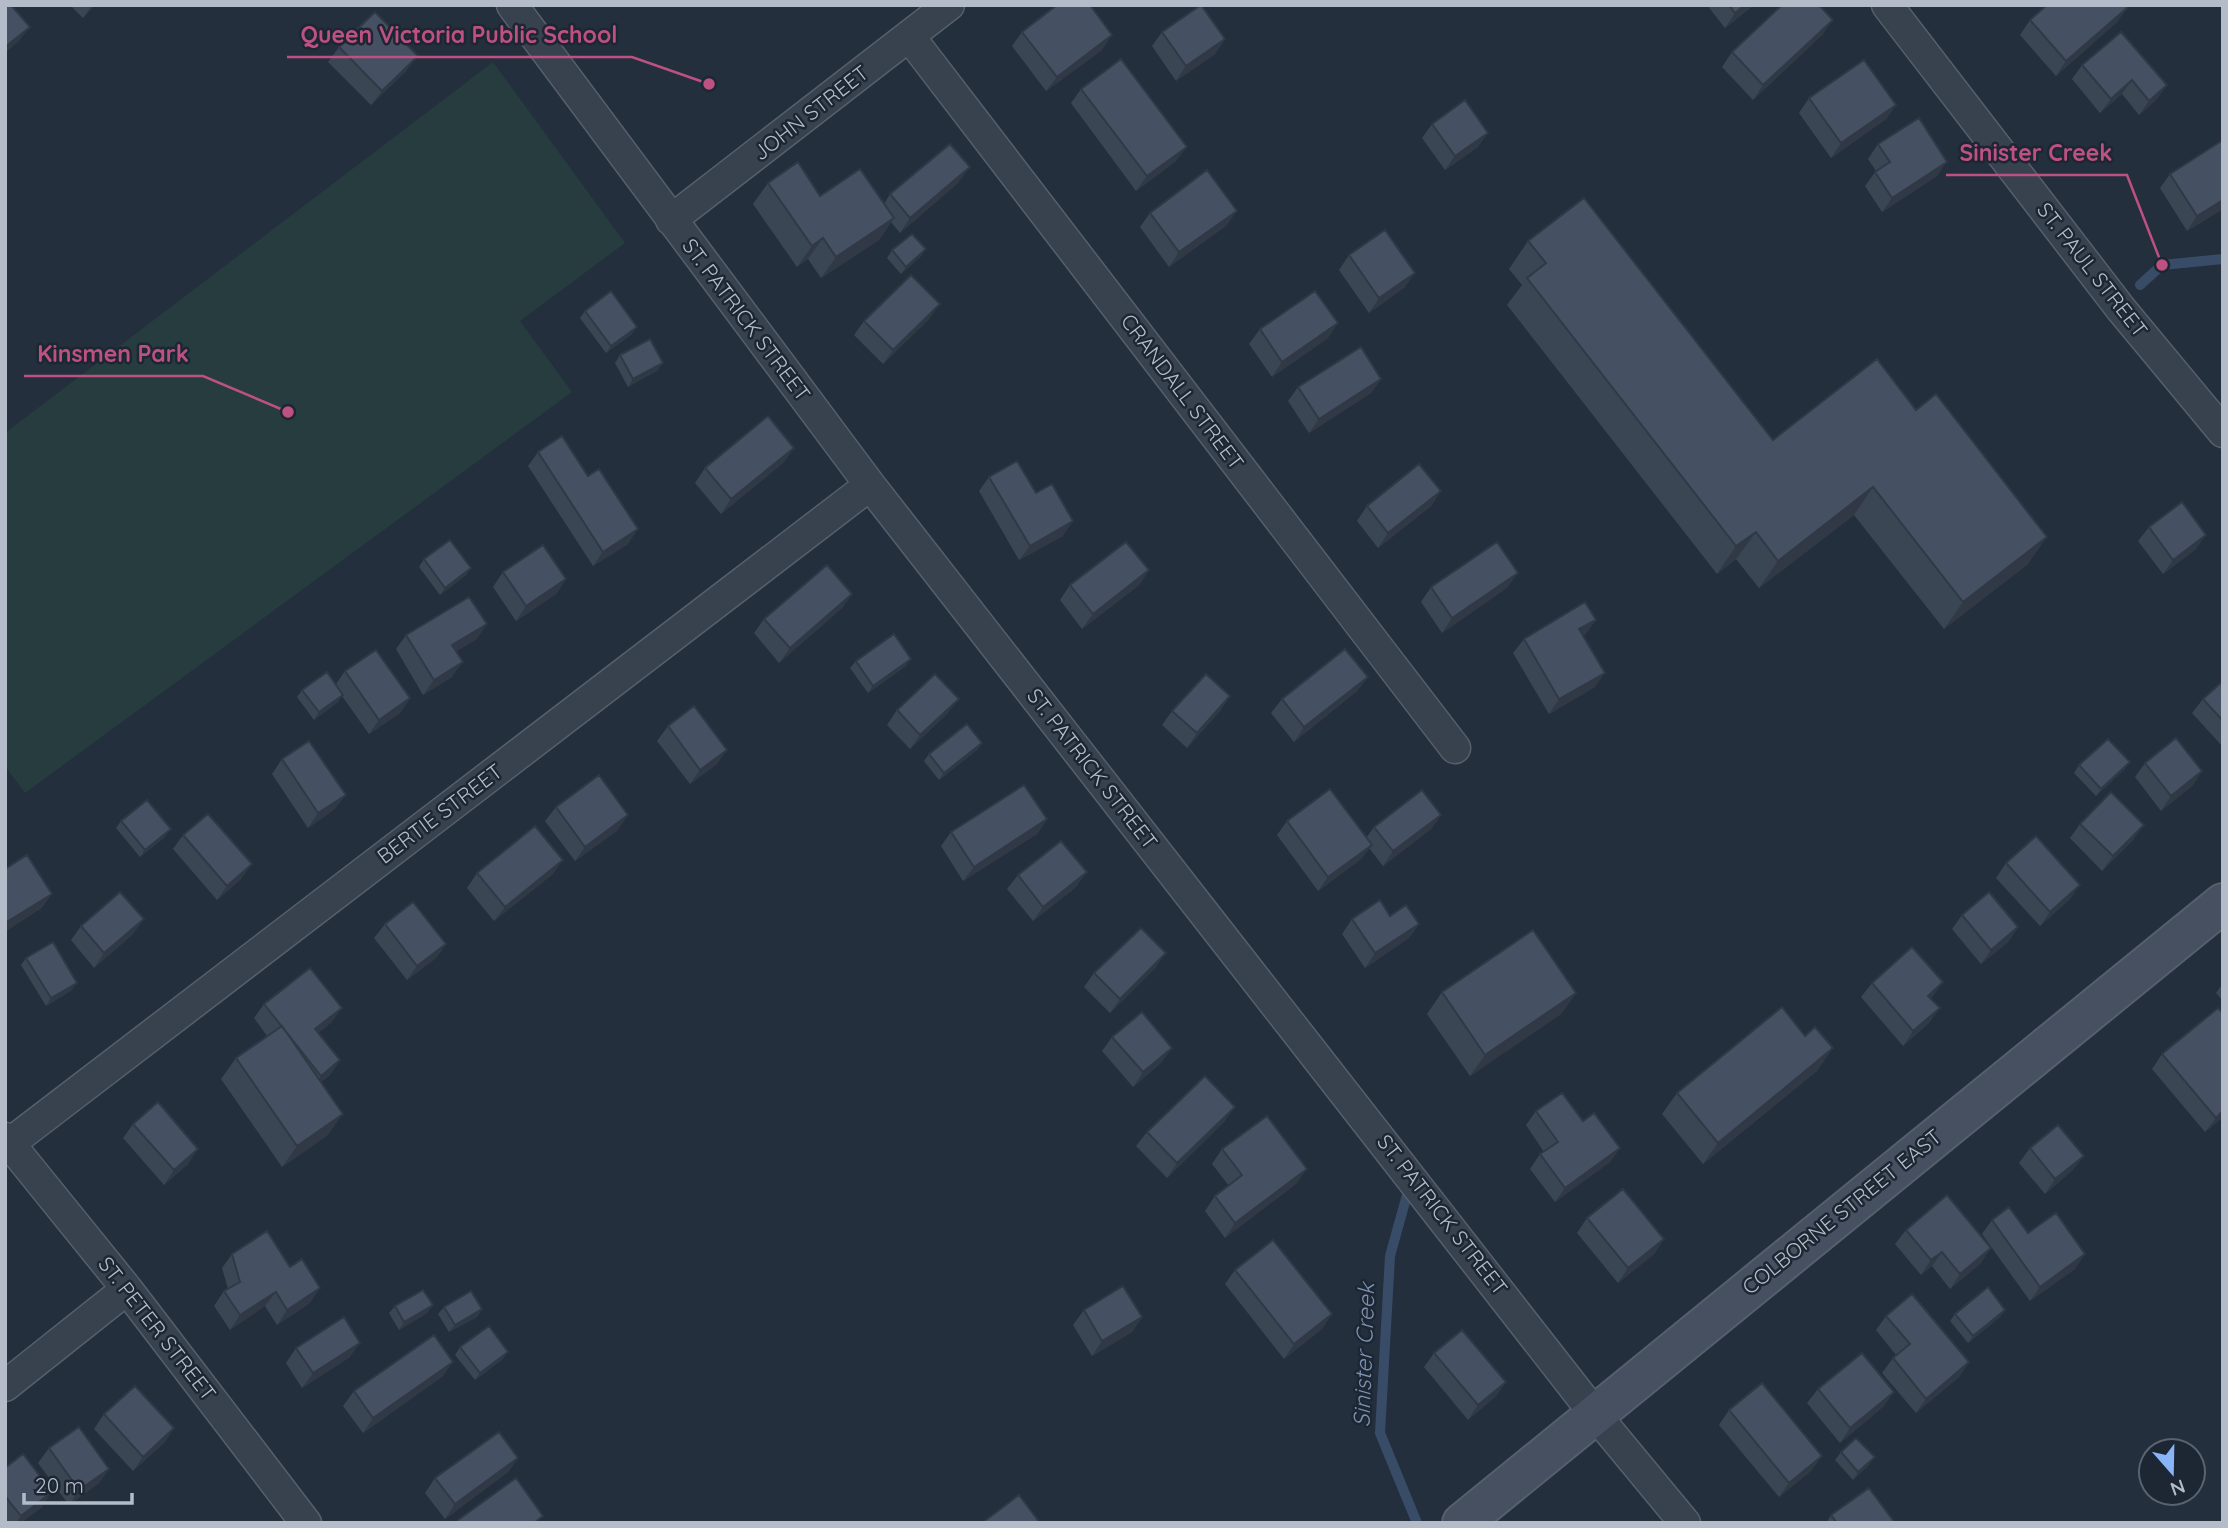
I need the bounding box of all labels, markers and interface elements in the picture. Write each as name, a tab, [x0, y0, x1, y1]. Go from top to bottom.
callout: Queen Victoria Public School	[287, 13, 632, 57]
text: Queen Victoria Public School	[301, 20, 617, 49]
street label: JOHN STREET	[747, 59, 873, 165]
callout: Sinister Creek	[1946, 131, 2127, 175]
text: Sinister Creek	[1960, 138, 2112, 167]
street label: ST. PAUL STREET	[2032, 197, 2154, 342]
street label: ST. PATRICK STREET	[677, 233, 816, 406]
street label: CRANDALL STREET	[1116, 308, 1250, 474]
callout: Kinsmen Park	[24, 332, 203, 376]
text: Kinsmen Park	[37, 339, 189, 368]
street label: ST. PATRICK STREET	[1022, 683, 1164, 854]
street label: BERTIE STREET	[372, 758, 507, 869]
street label: COLBORNE STREET EAST	[1737, 1123, 1946, 1300]
street label: ST. PATRICK STREET	[1372, 1129, 1514, 1300]
street label: ST. PETER STREET	[93, 1251, 222, 1406]
water label: Sinister Creek	[1346, 1281, 1381, 1428]
north arrow	[2137, 1437, 2207, 1507]
scale bar	[24, 1462, 133, 1506]
text: 20 m	[35, 1472, 84, 1498]
text: N	[2167, 1474, 2188, 1502]

